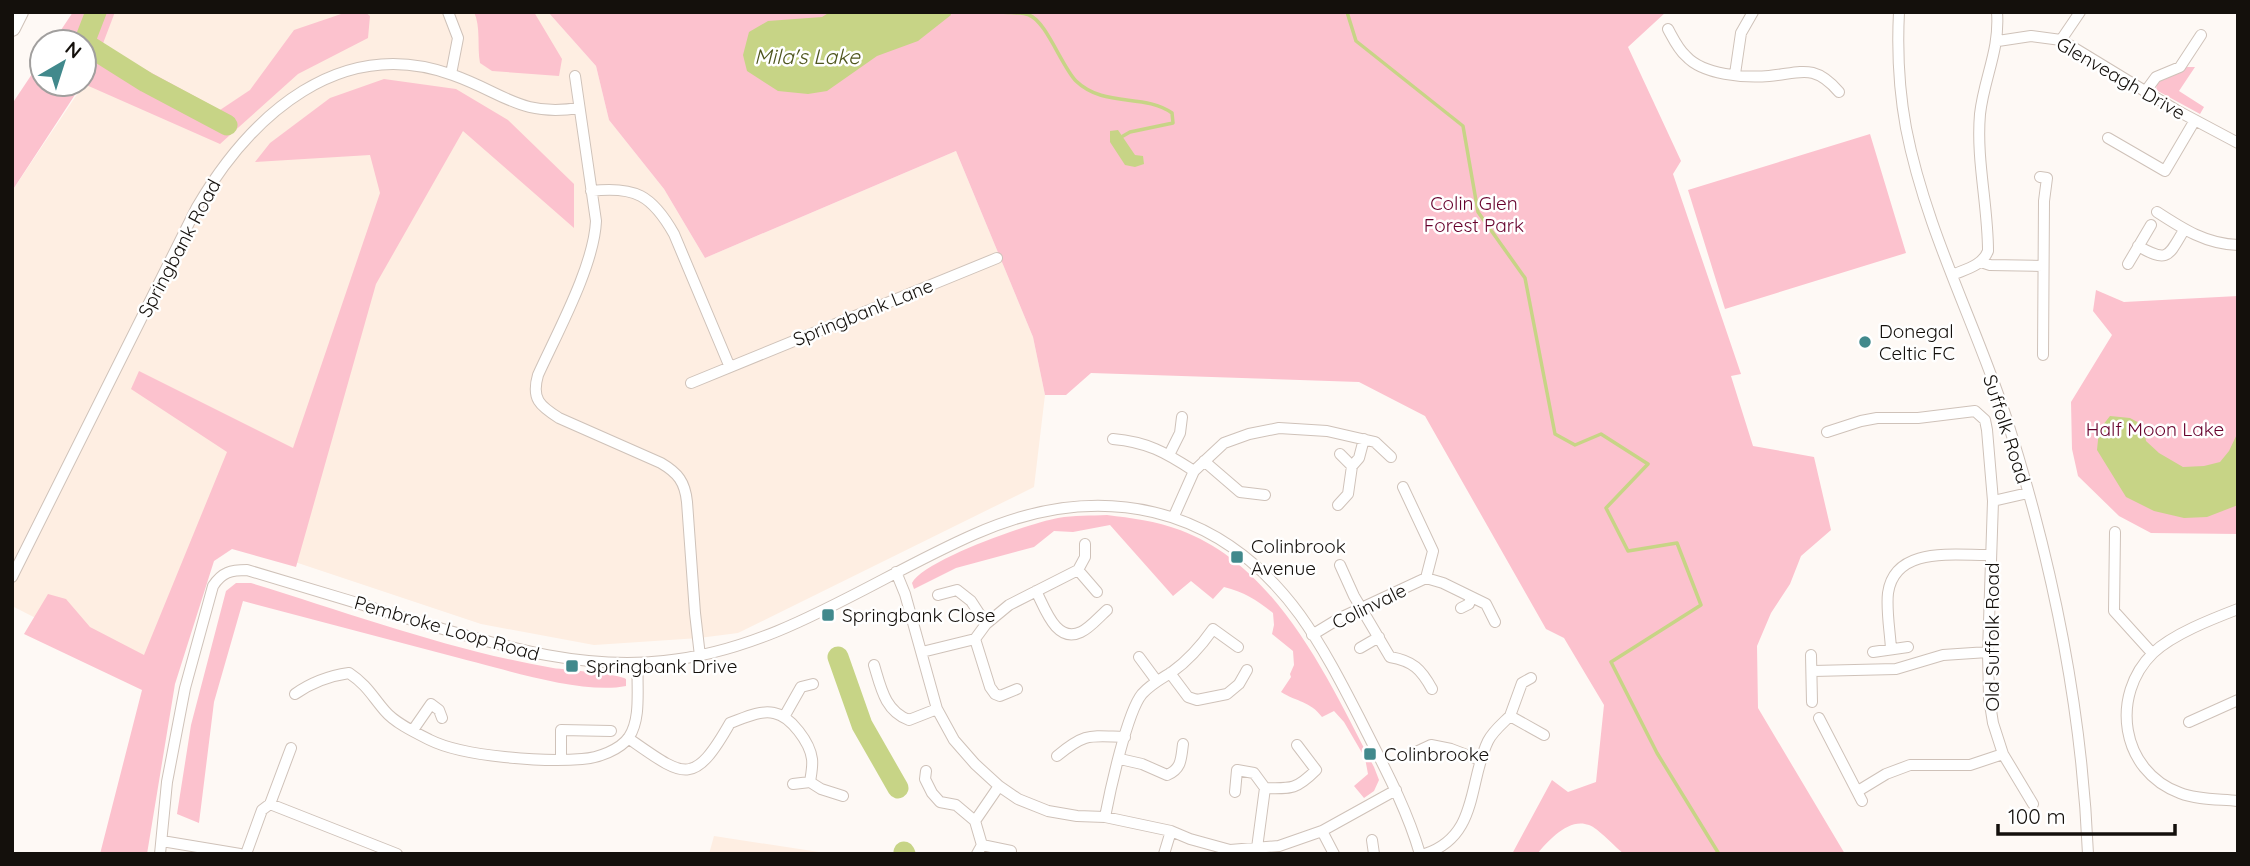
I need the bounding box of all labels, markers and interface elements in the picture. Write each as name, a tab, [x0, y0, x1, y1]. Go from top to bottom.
north arrow	[28, 28, 98, 98]
street label: Glenveagh Drive	[2052, 31, 2190, 125]
text: N	[61, 36, 87, 64]
water label: Mila's Lake	[754, 43, 861, 69]
street label: Springbank Road	[133, 175, 225, 321]
park label: Colin Glen Forest Park	[1424, 191, 1524, 237]
street label: Springbank Lane	[789, 273, 937, 351]
place label: Donegal Celtic FC	[1879, 319, 1955, 365]
marker: Donegal Celtic FC	[1857, 334, 1873, 350]
street label: Suffolk Road	[1978, 371, 2036, 487]
park label: Half Moon Lake	[2086, 417, 2224, 441]
place label: Colinbrook Avenue	[1251, 534, 1346, 580]
marker: Colinbrook Avenue	[1229, 549, 1245, 565]
street label: Old Suffolk Road	[1980, 563, 2004, 711]
street label: Colinvale	[1328, 578, 1410, 634]
street label: Pembroke Loop Road	[352, 590, 542, 666]
place label: Springbank Close	[842, 603, 995, 627]
marker: Springbank Close	[820, 607, 836, 623]
place label: Springbank Drive	[586, 654, 738, 678]
marker: Springbank Drive	[564, 658, 580, 674]
place label: Colinbrooke	[1384, 742, 1489, 766]
marker: Colinbrooke	[1362, 746, 1378, 762]
scale bar	[1998, 792, 2175, 836]
text: 100 m	[2008, 803, 2066, 829]

